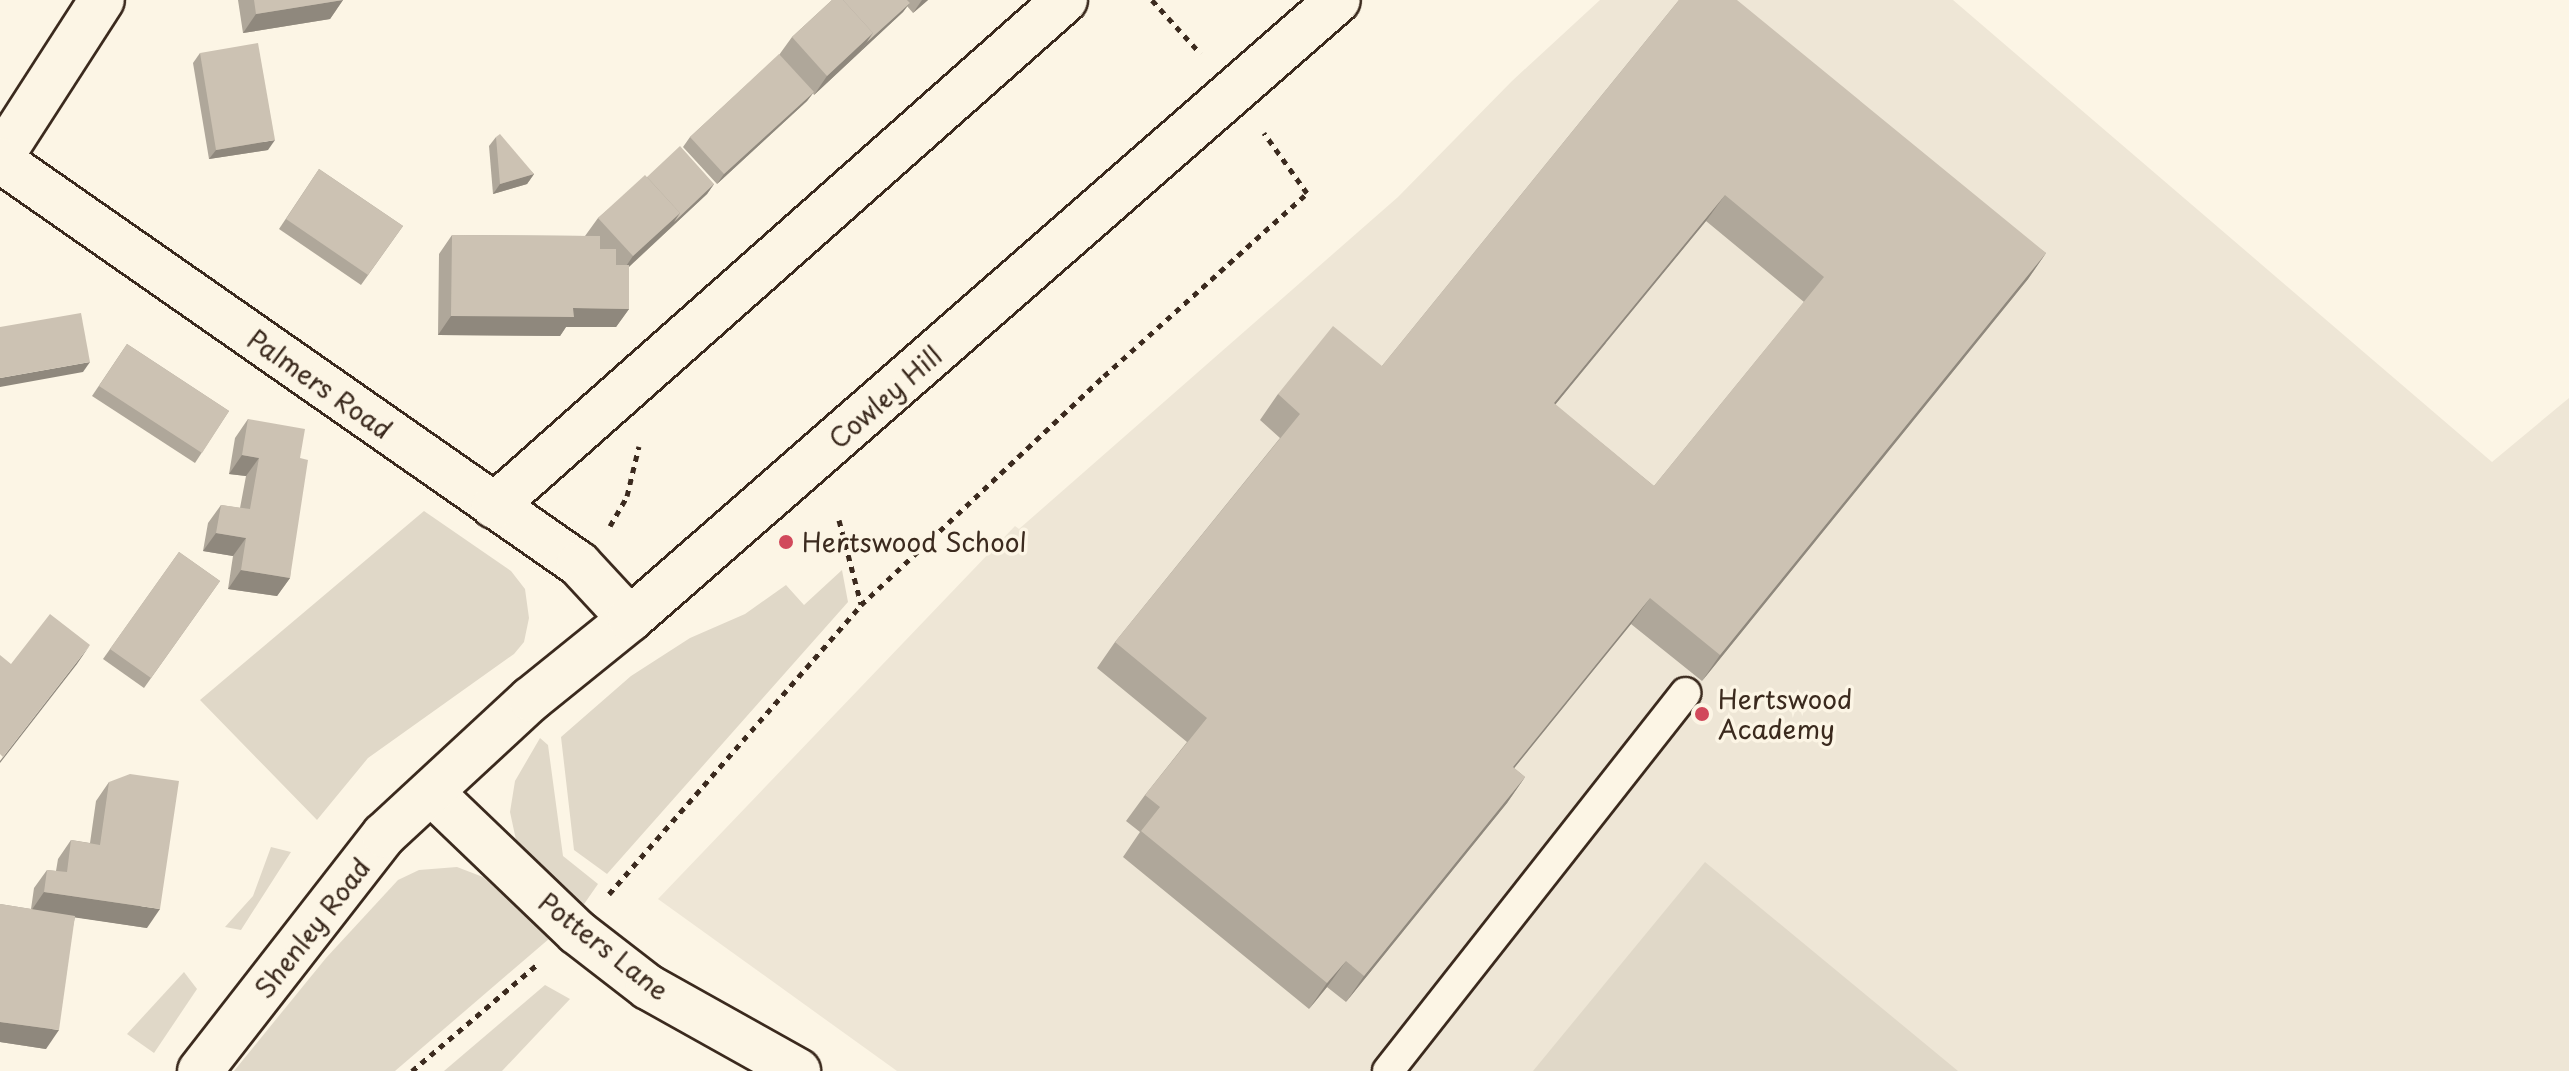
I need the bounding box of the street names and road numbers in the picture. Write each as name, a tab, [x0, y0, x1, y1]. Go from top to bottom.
street label: Palmers Road	[242, 323, 398, 445]
street label: Cowley Hill	[822, 339, 948, 455]
street label: Shenley Road	[247, 851, 377, 1005]
street label: Potters Lane	[533, 885, 675, 1007]

